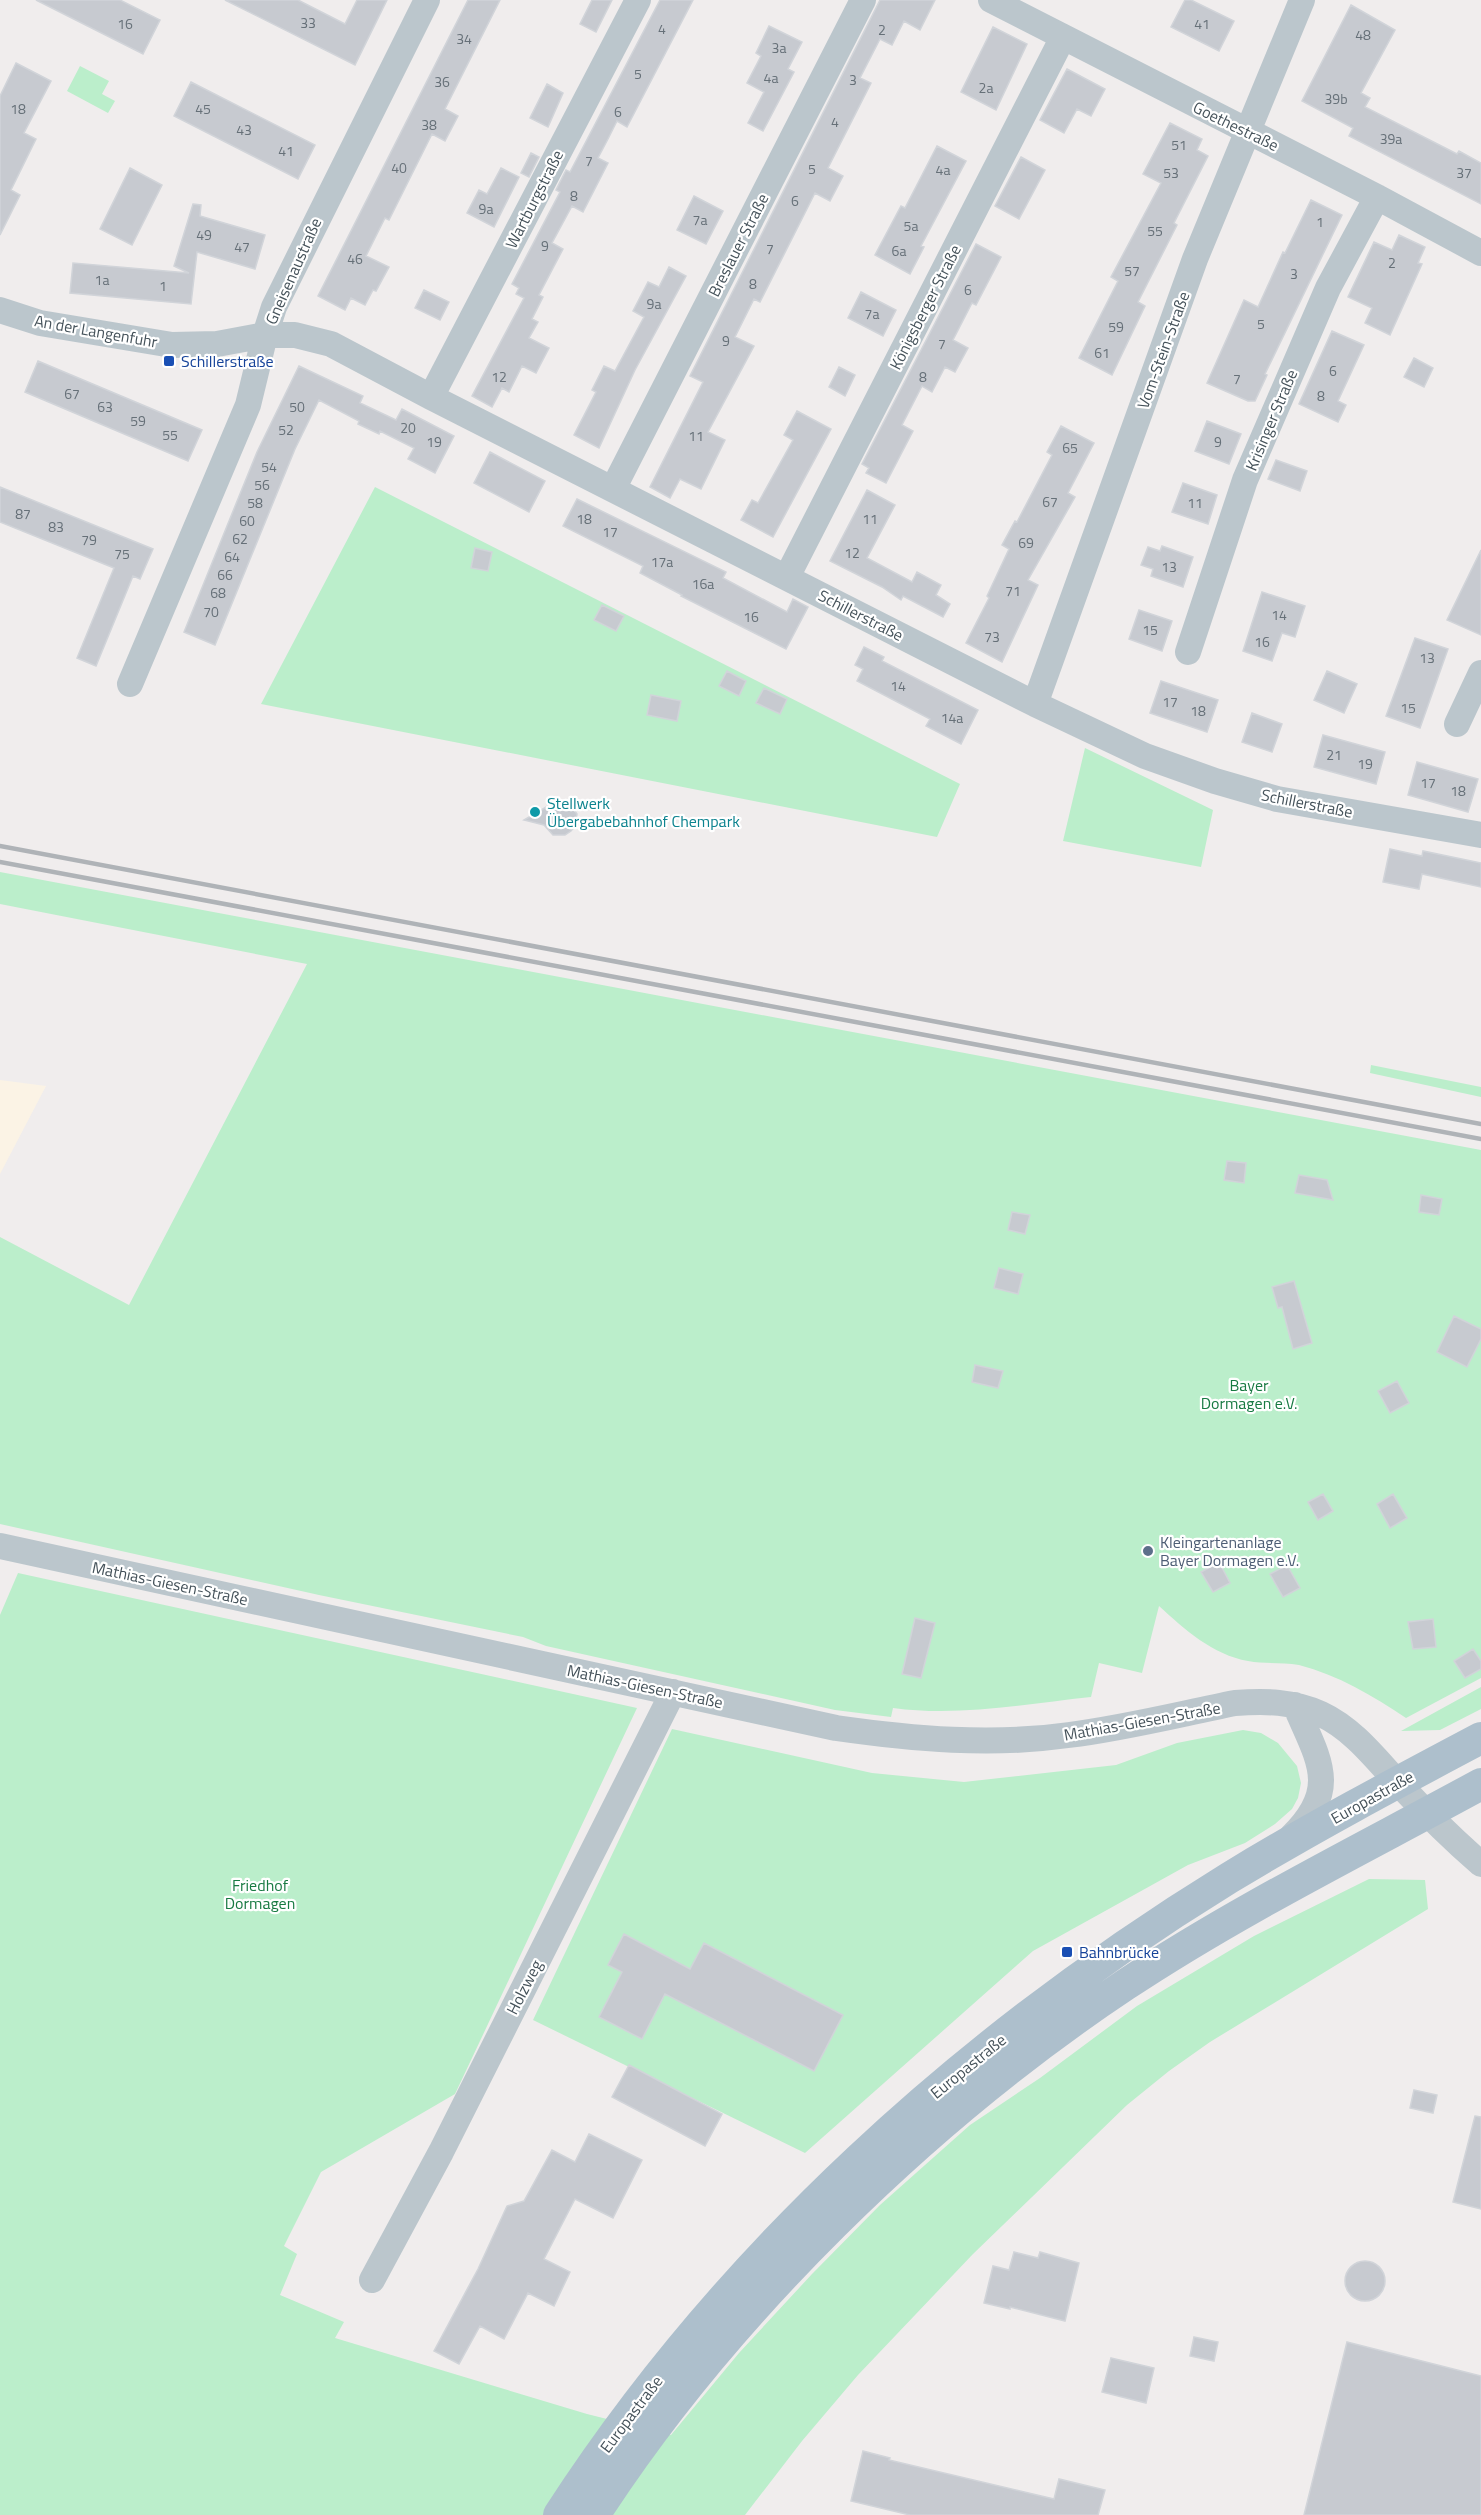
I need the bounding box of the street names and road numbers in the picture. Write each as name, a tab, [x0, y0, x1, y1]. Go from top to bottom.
street label: Goethestraße	[1189, 95, 1283, 157]
street label: Wartburgstraße	[499, 146, 569, 252]
street label: Breslauer Straße	[702, 189, 774, 301]
street label: Gneisenaustraße	[259, 214, 327, 328]
street label: Königsberger Straße	[883, 240, 967, 374]
street label: Vom-Stein-Straße	[1131, 288, 1195, 412]
street label: An der Langenfuhr	[33, 308, 160, 354]
street label: Krisinger Straße	[1239, 366, 1303, 474]
street label: Schillerstraße	[814, 583, 908, 647]
street label: Schillerstraße	[1259, 782, 1355, 824]
street label: Mathias-Giesen-Straße	[90, 1555, 250, 1611]
street label: Mathias-Giesen-Straße	[565, 1658, 725, 1714]
street label: Mathias-Giesen-Straße	[1062, 1695, 1222, 1747]
street label: Europastraße	[1326, 1764, 1418, 1830]
street label: Holzweg	[500, 1955, 548, 2019]
street label: Europastraße	[925, 2028, 1011, 2104]
street label: Europastraße	[594, 2370, 668, 2458]

